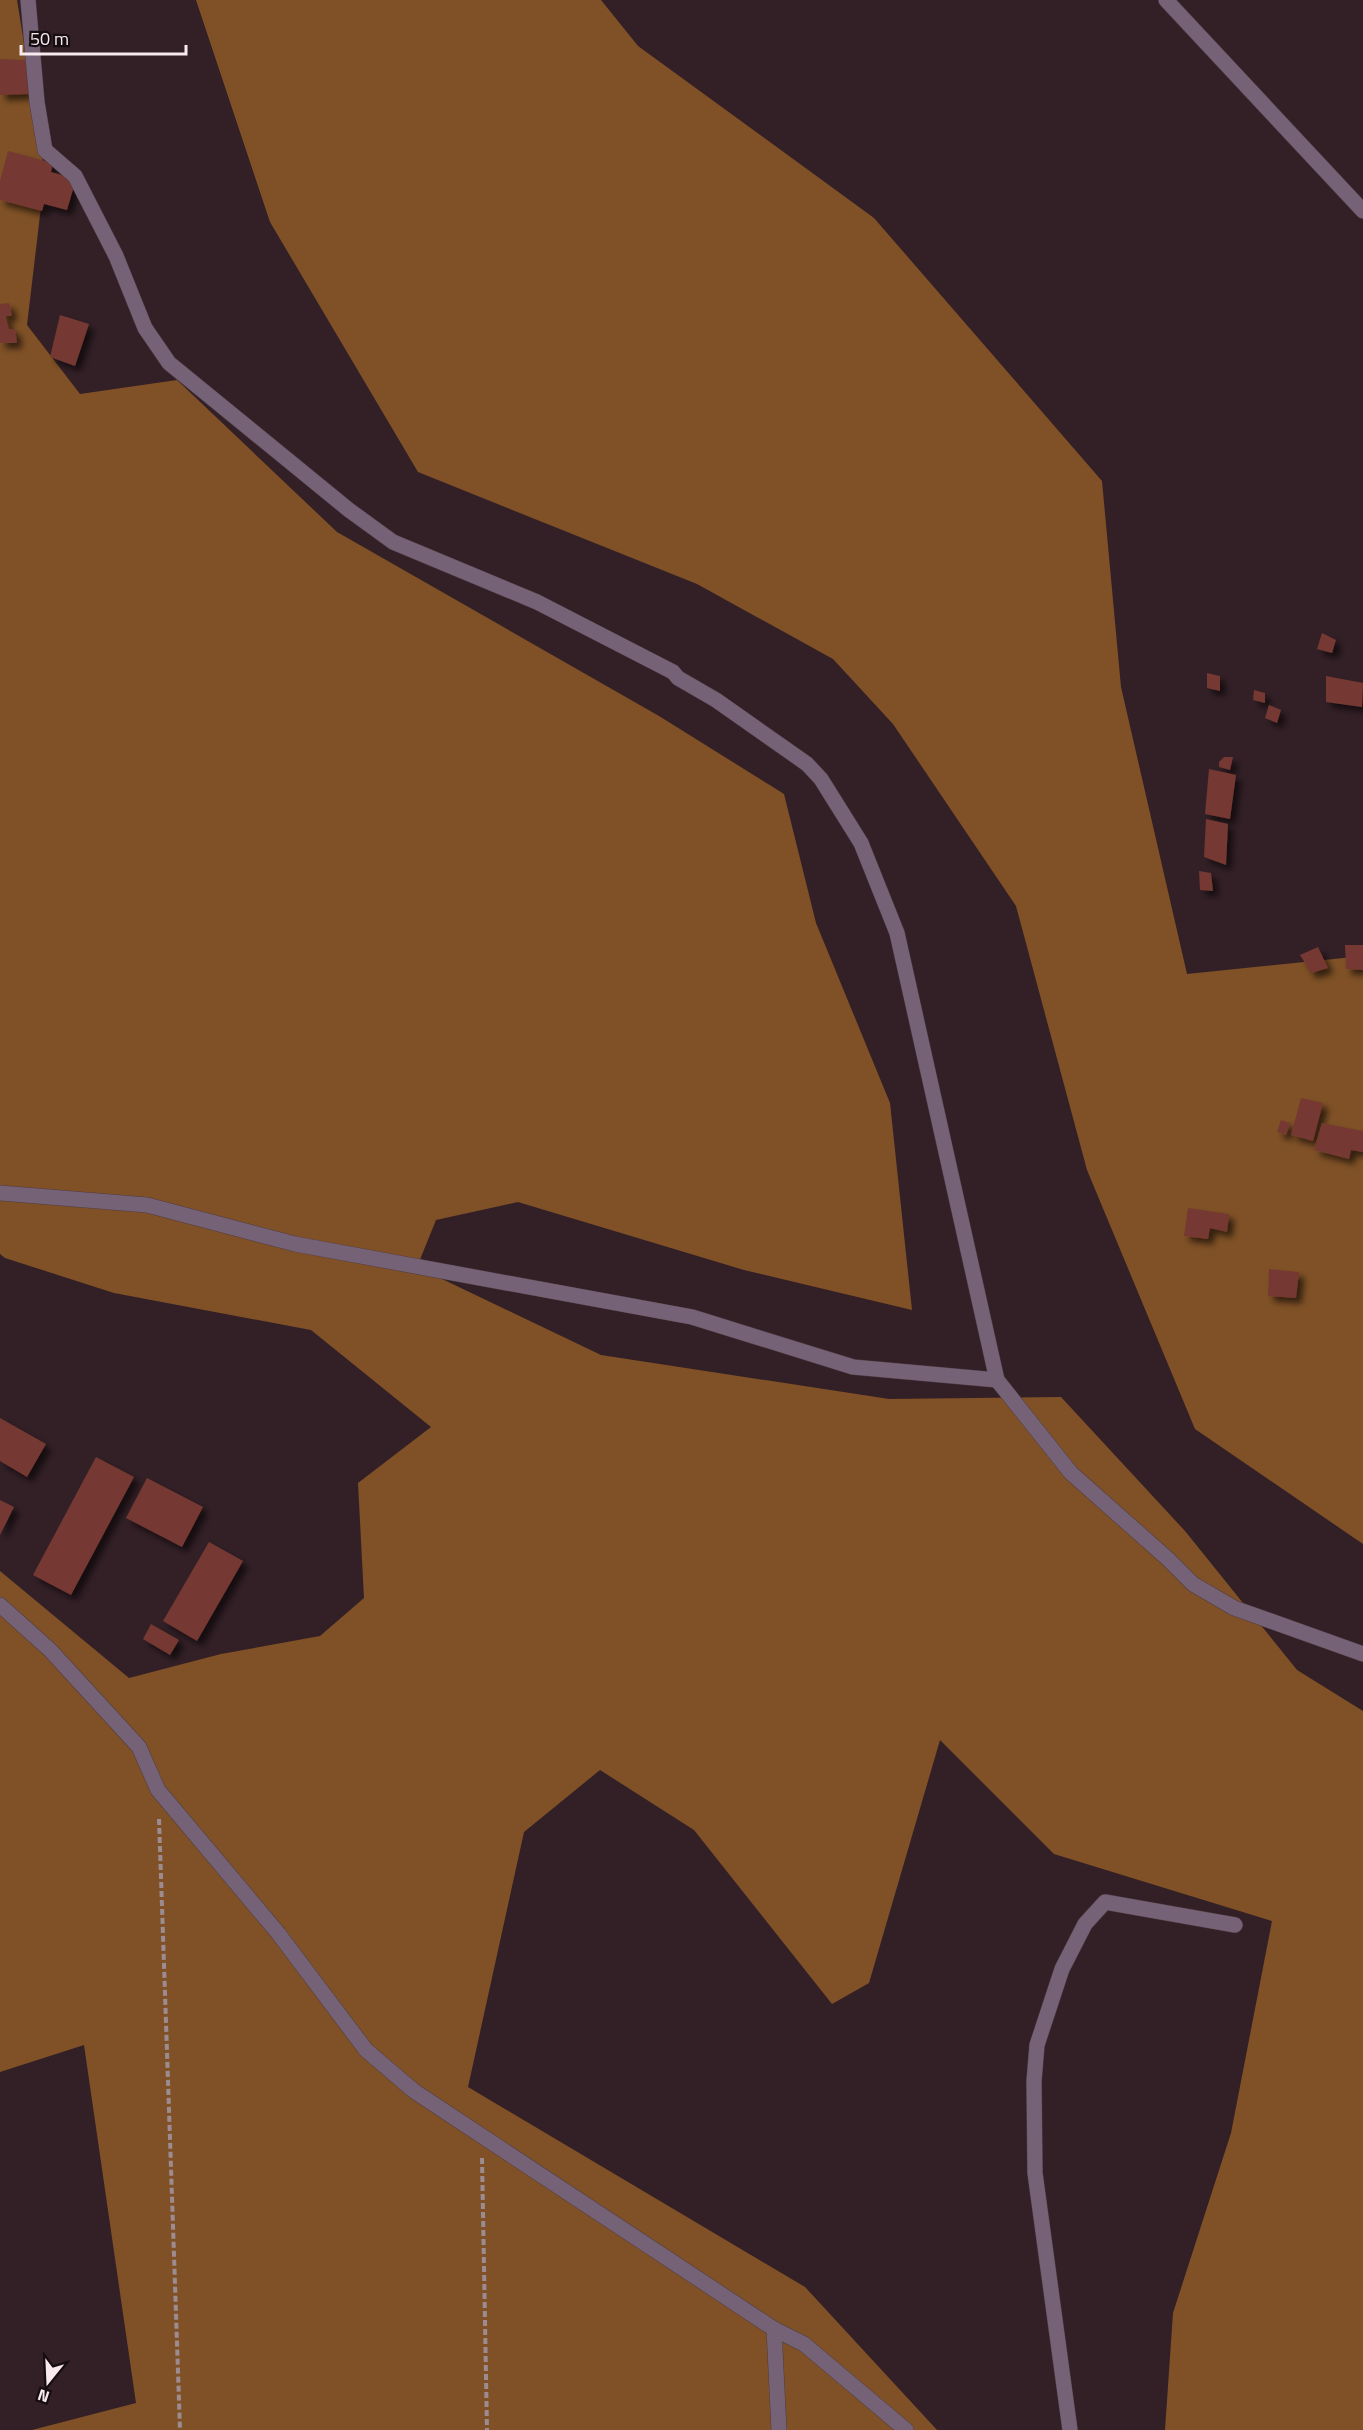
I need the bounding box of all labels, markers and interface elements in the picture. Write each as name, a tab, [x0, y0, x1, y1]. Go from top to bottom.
scale bar	[21, 18, 186, 56]
text: 50 m	[30, 25, 69, 52]
north arrow	[18, 2352, 78, 2412]
text: N	[34, 2383, 52, 2409]

